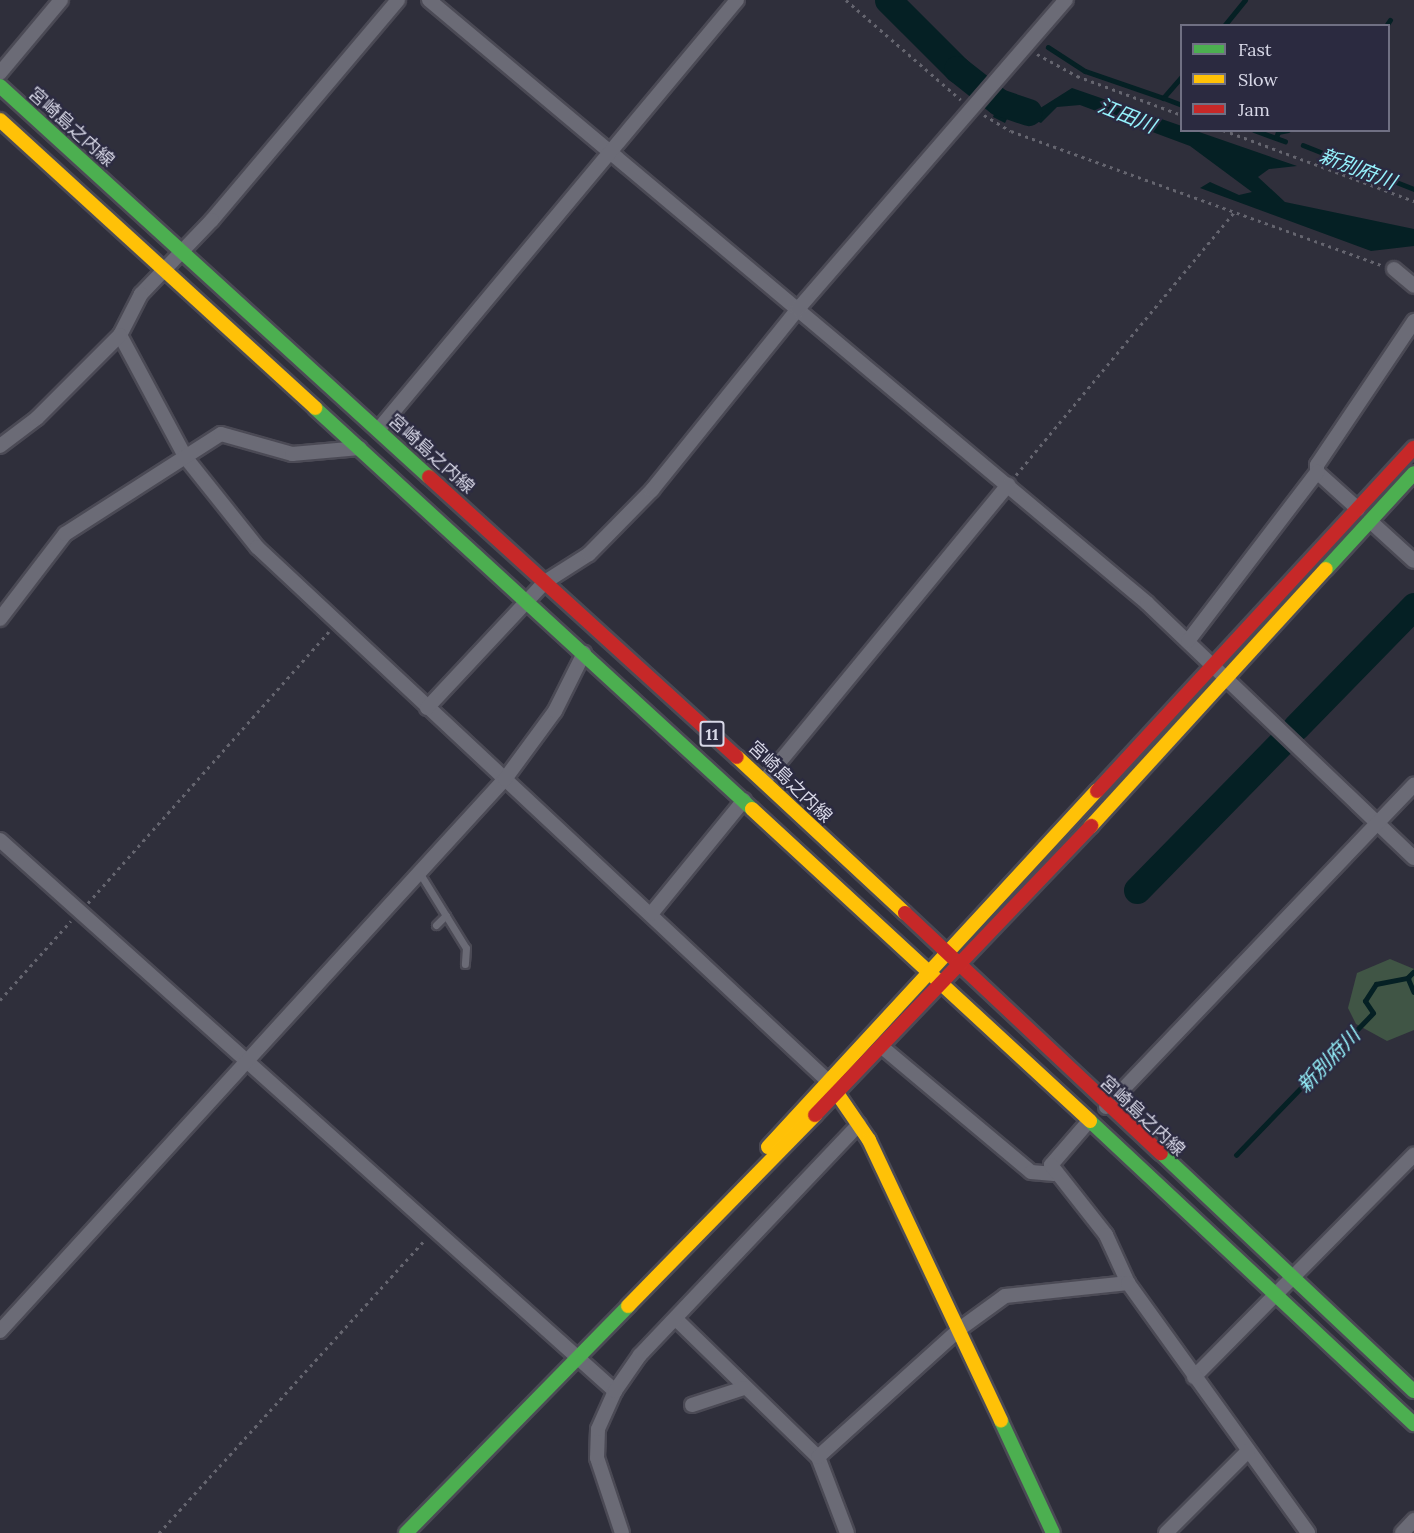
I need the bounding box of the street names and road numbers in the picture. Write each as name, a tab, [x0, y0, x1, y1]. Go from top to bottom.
street label: 宮崎島之内線	[24, 83, 118, 171]
street label: 宮崎島之内線	[384, 410, 478, 498]
road number: 11	[698, 721, 726, 747]
street label: 宮崎島之内線	[744, 737, 836, 827]
street label: 宮崎島之内線	[1095, 1071, 1189, 1161]

